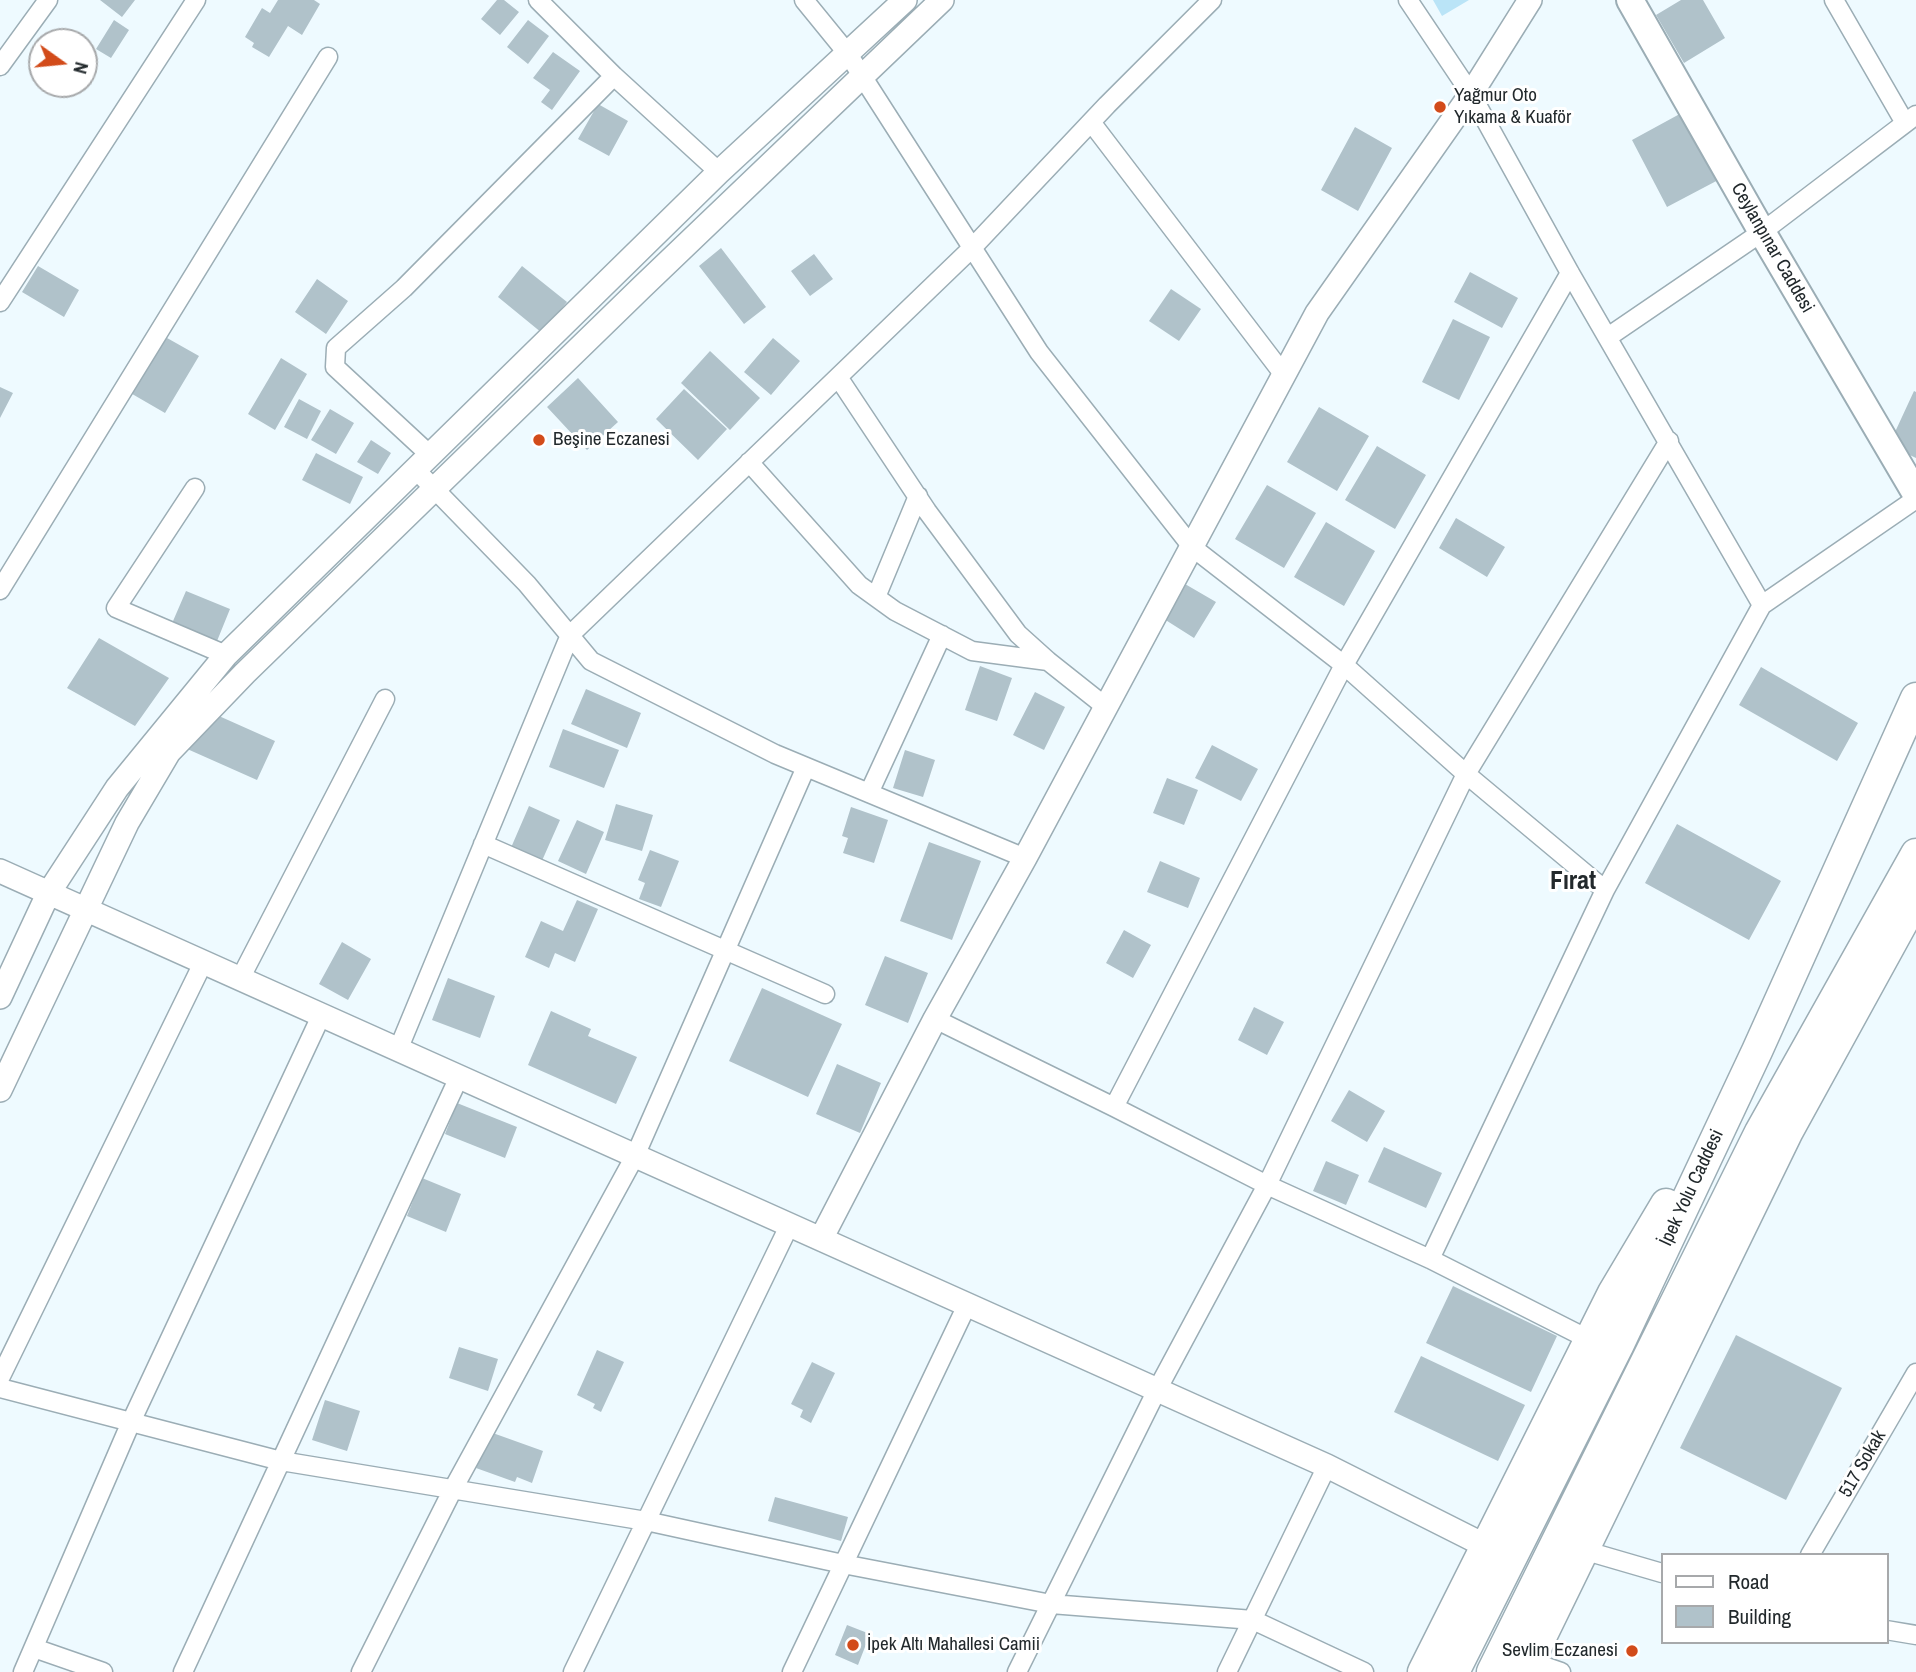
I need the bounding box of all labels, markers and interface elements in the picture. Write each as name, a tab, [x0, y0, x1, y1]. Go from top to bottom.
north arrow	[28, 28, 98, 98]
text: N	[67, 59, 95, 77]
place label: Yağmur Oto Yıkama & Kuaför	[1454, 85, 1571, 129]
marker: Yağmur Oto Yıkama & Kuaför	[1432, 99, 1448, 115]
street label: Ceylanpınar Caddesi	[1726, 179, 1818, 317]
place label: Beşine Eczanesi	[553, 429, 670, 451]
marker: Beşine Eczanesi	[531, 432, 547, 448]
district label: Fırat	[1550, 866, 1596, 898]
street label: İpek Yolu Caddesi	[1655, 1126, 1729, 1250]
street label: 517 Sokak	[1835, 1426, 1891, 1502]
legend	[1660, 1553, 1888, 1644]
text: Road	[1728, 1567, 1769, 1596]
text: Building	[1728, 1602, 1791, 1631]
place label: İpek Altı Mahallesi Camii	[867, 1634, 1040, 1656]
marker: İpek Altı Mahallesi Camii	[845, 1637, 861, 1653]
place label: Sevlim Eczanesi	[1502, 1640, 1618, 1662]
marker: Sevlim Eczanesi	[1624, 1643, 1640, 1659]

